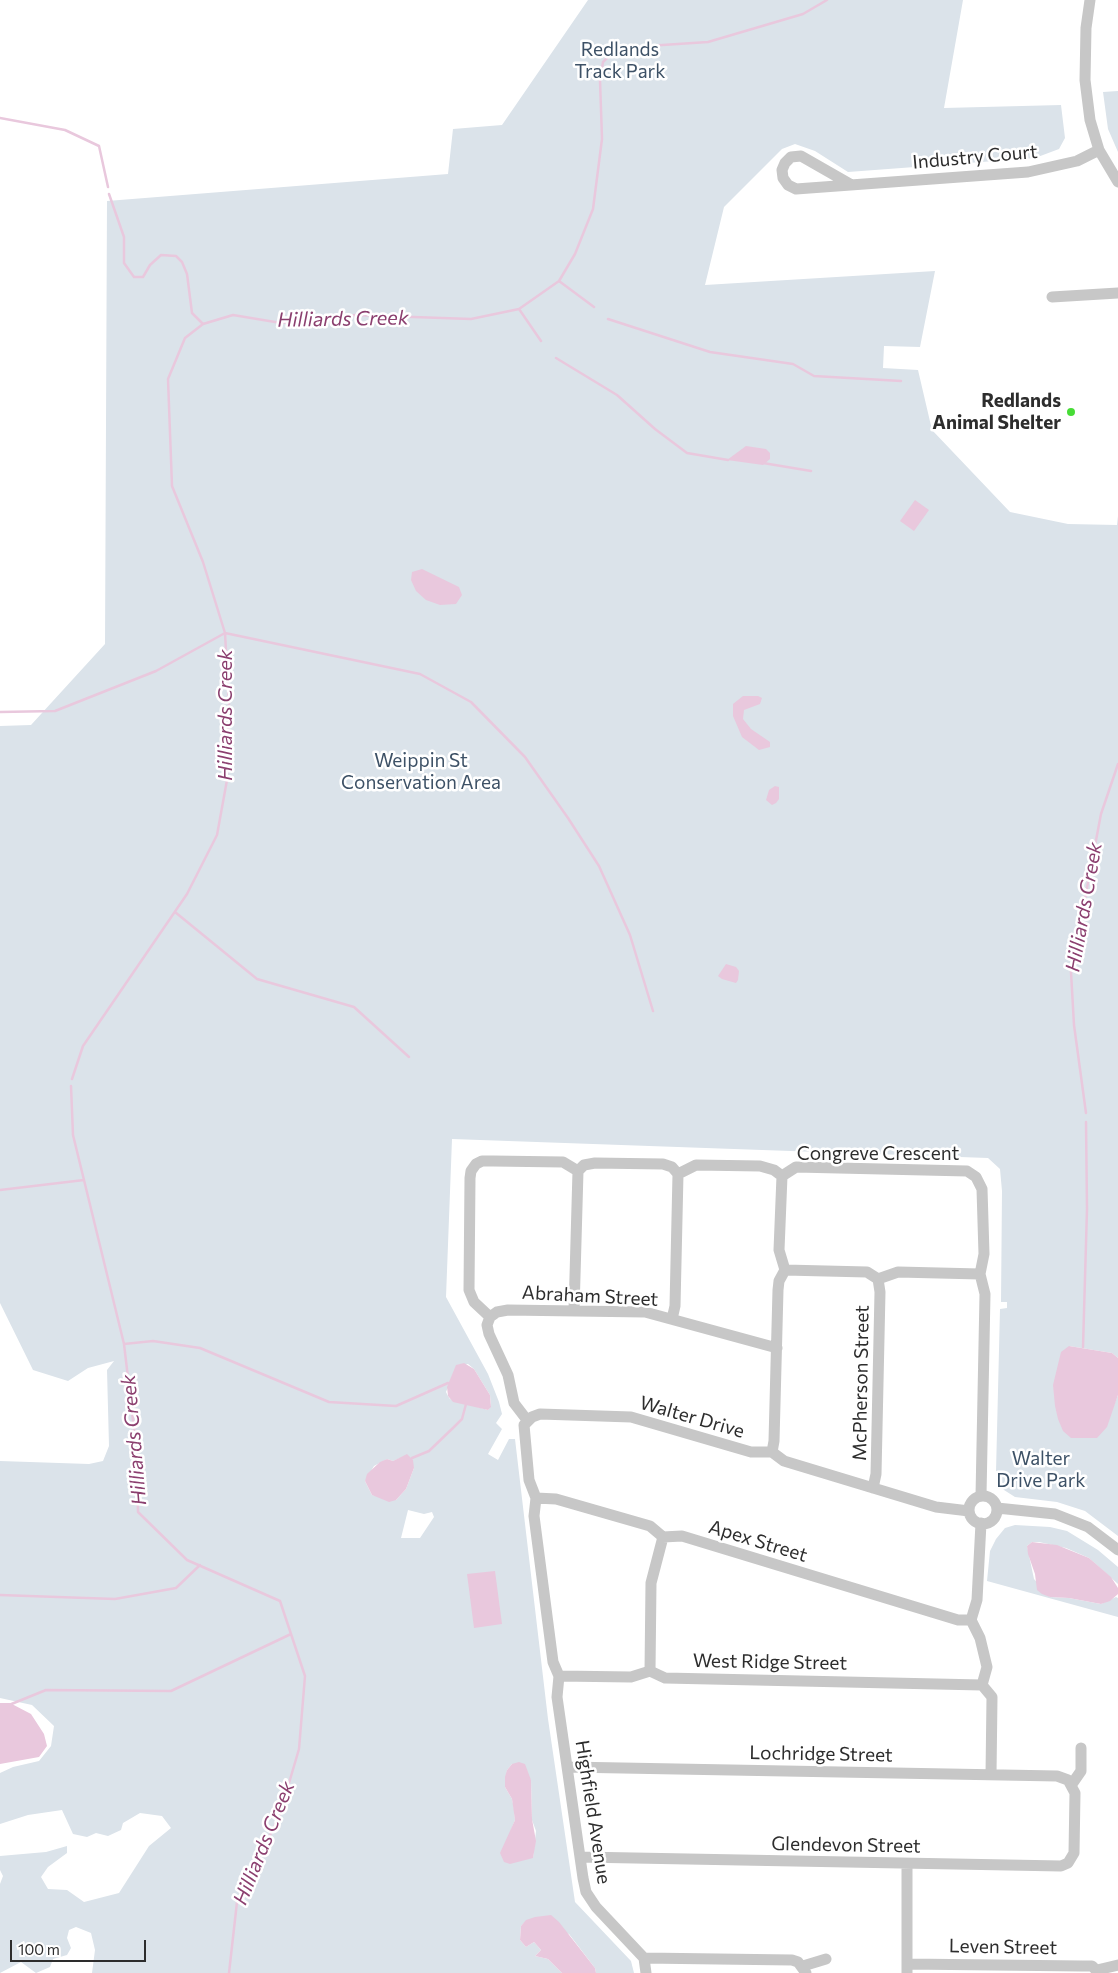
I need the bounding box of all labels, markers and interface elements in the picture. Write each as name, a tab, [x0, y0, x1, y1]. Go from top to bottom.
park label: Redlands Track Park	[574, 39, 666, 83]
street label: Industry Court	[911, 140, 1039, 174]
water label: Hilliards Creek	[277, 306, 409, 332]
place label: Redlands Animal Shelter	[932, 390, 1061, 434]
marker: Redlands Animal Shelter	[1065, 406, 1077, 418]
water label: Hilliards Creek	[213, 649, 237, 781]
park label: Weippin St Conservation Area	[341, 750, 501, 794]
water label: Hilliards Creek	[1061, 840, 1107, 974]
street label: Congreve Crescent	[797, 1143, 959, 1165]
street label: Abraham Street	[521, 1281, 659, 1311]
street label: McPherson Street	[848, 1305, 874, 1461]
water label: Hilliards Creek	[116, 1374, 152, 1506]
street label: Walter Drive	[637, 1391, 747, 1443]
park label: Walter Drive Park	[996, 1448, 1086, 1492]
street label: Apex Street	[706, 1515, 810, 1567]
street label: West Ridge Street	[693, 1649, 847, 1675]
street label: Highfield Avenue	[570, 1738, 616, 1886]
street label: Lochridge Street	[749, 1741, 893, 1767]
water label: Hilliards Creek	[228, 1778, 300, 1908]
street label: Glendevon Street	[771, 1832, 921, 1858]
scale bar	[12, 1930, 149, 1962]
street label: Leven Street	[949, 1935, 1057, 1959]
text: 100 m	[18, 1940, 60, 1958]

